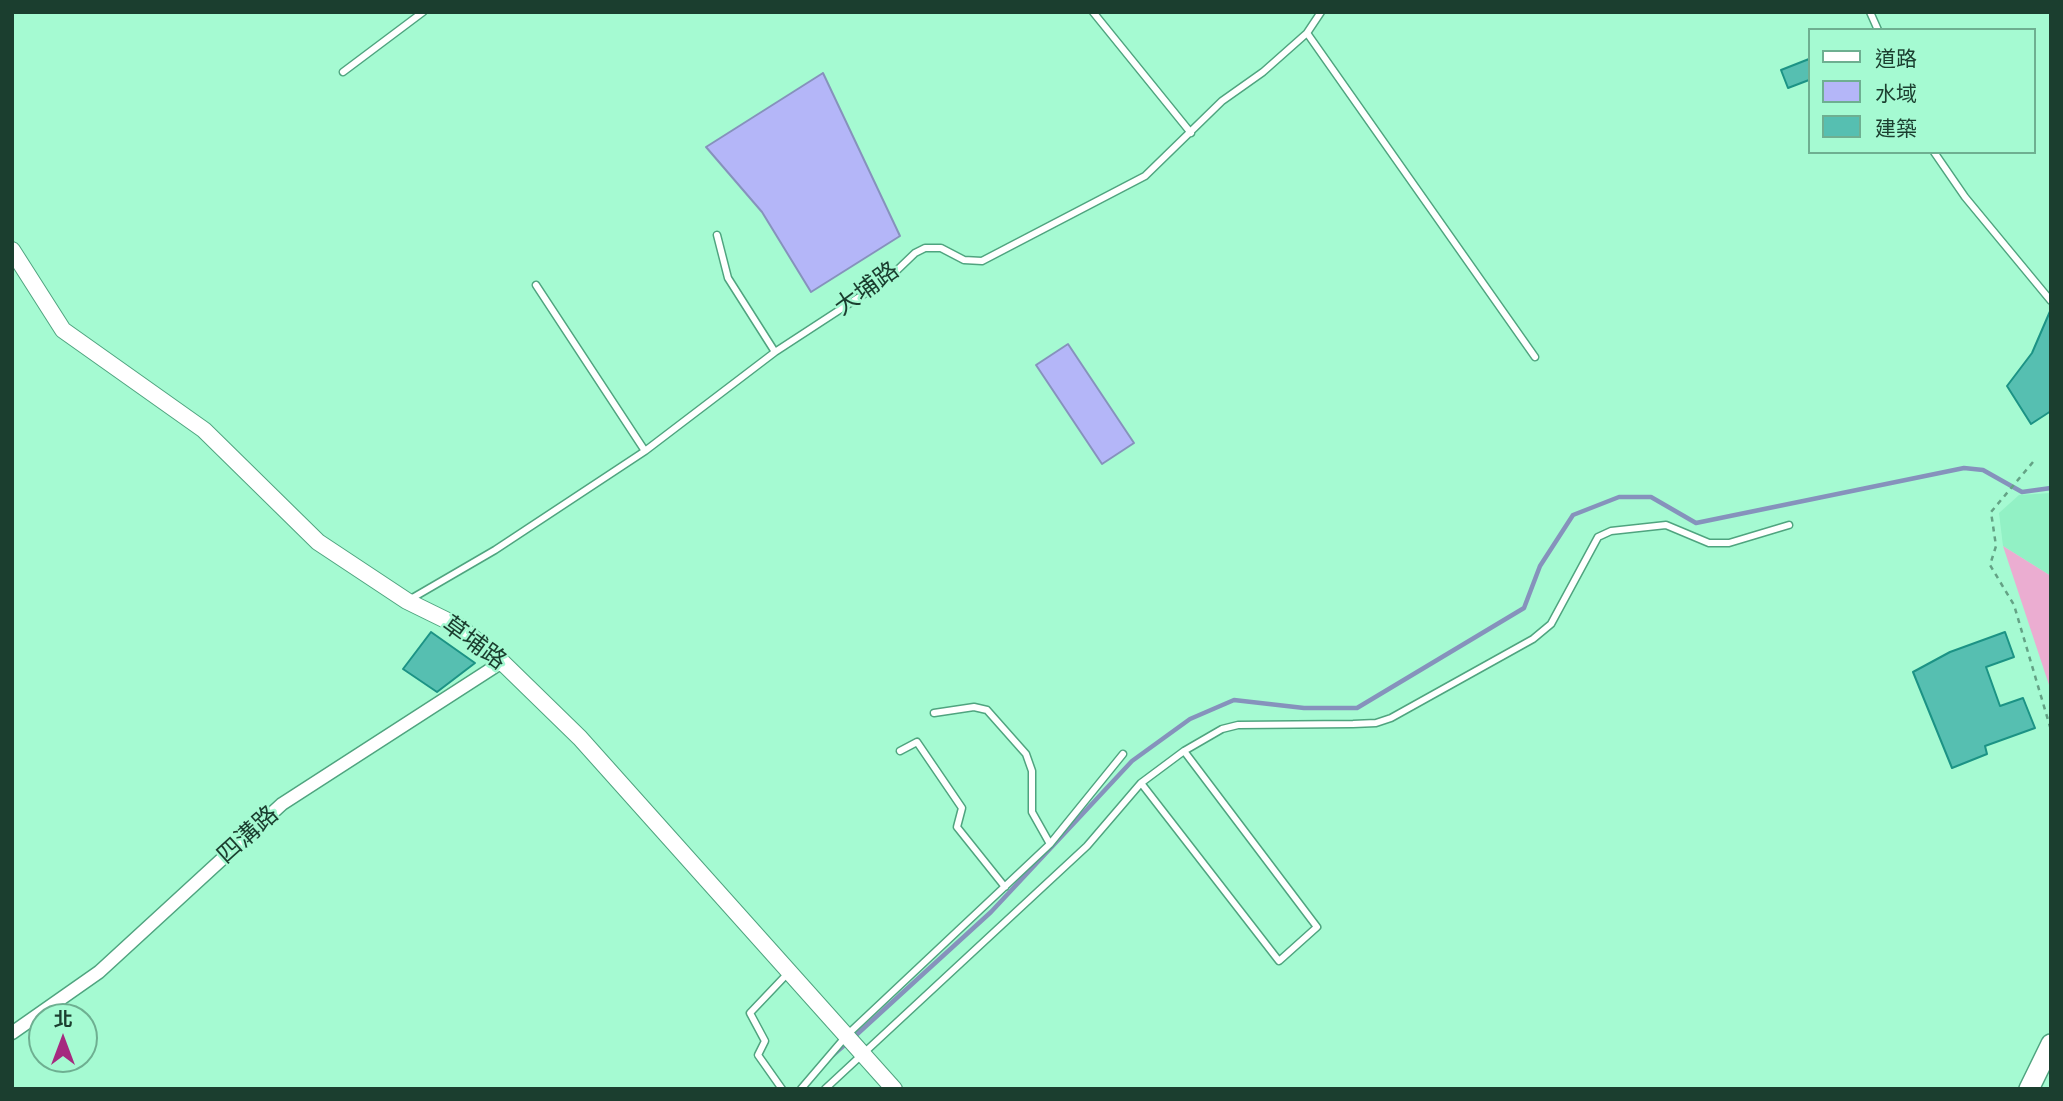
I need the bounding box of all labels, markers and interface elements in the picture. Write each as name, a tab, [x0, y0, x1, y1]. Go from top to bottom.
legend	[1808, 28, 2035, 154]
text: 道路	[1875, 46, 1917, 71]
text: 水域	[1875, 81, 1917, 106]
text: 建築	[1875, 116, 1917, 141]
street label: 大埔路	[829, 256, 905, 322]
street label: 草埔路	[436, 610, 512, 676]
street label: 四溝路	[212, 800, 284, 870]
north arrow	[28, 1003, 98, 1073]
text: 北	[53, 1008, 73, 1030]

